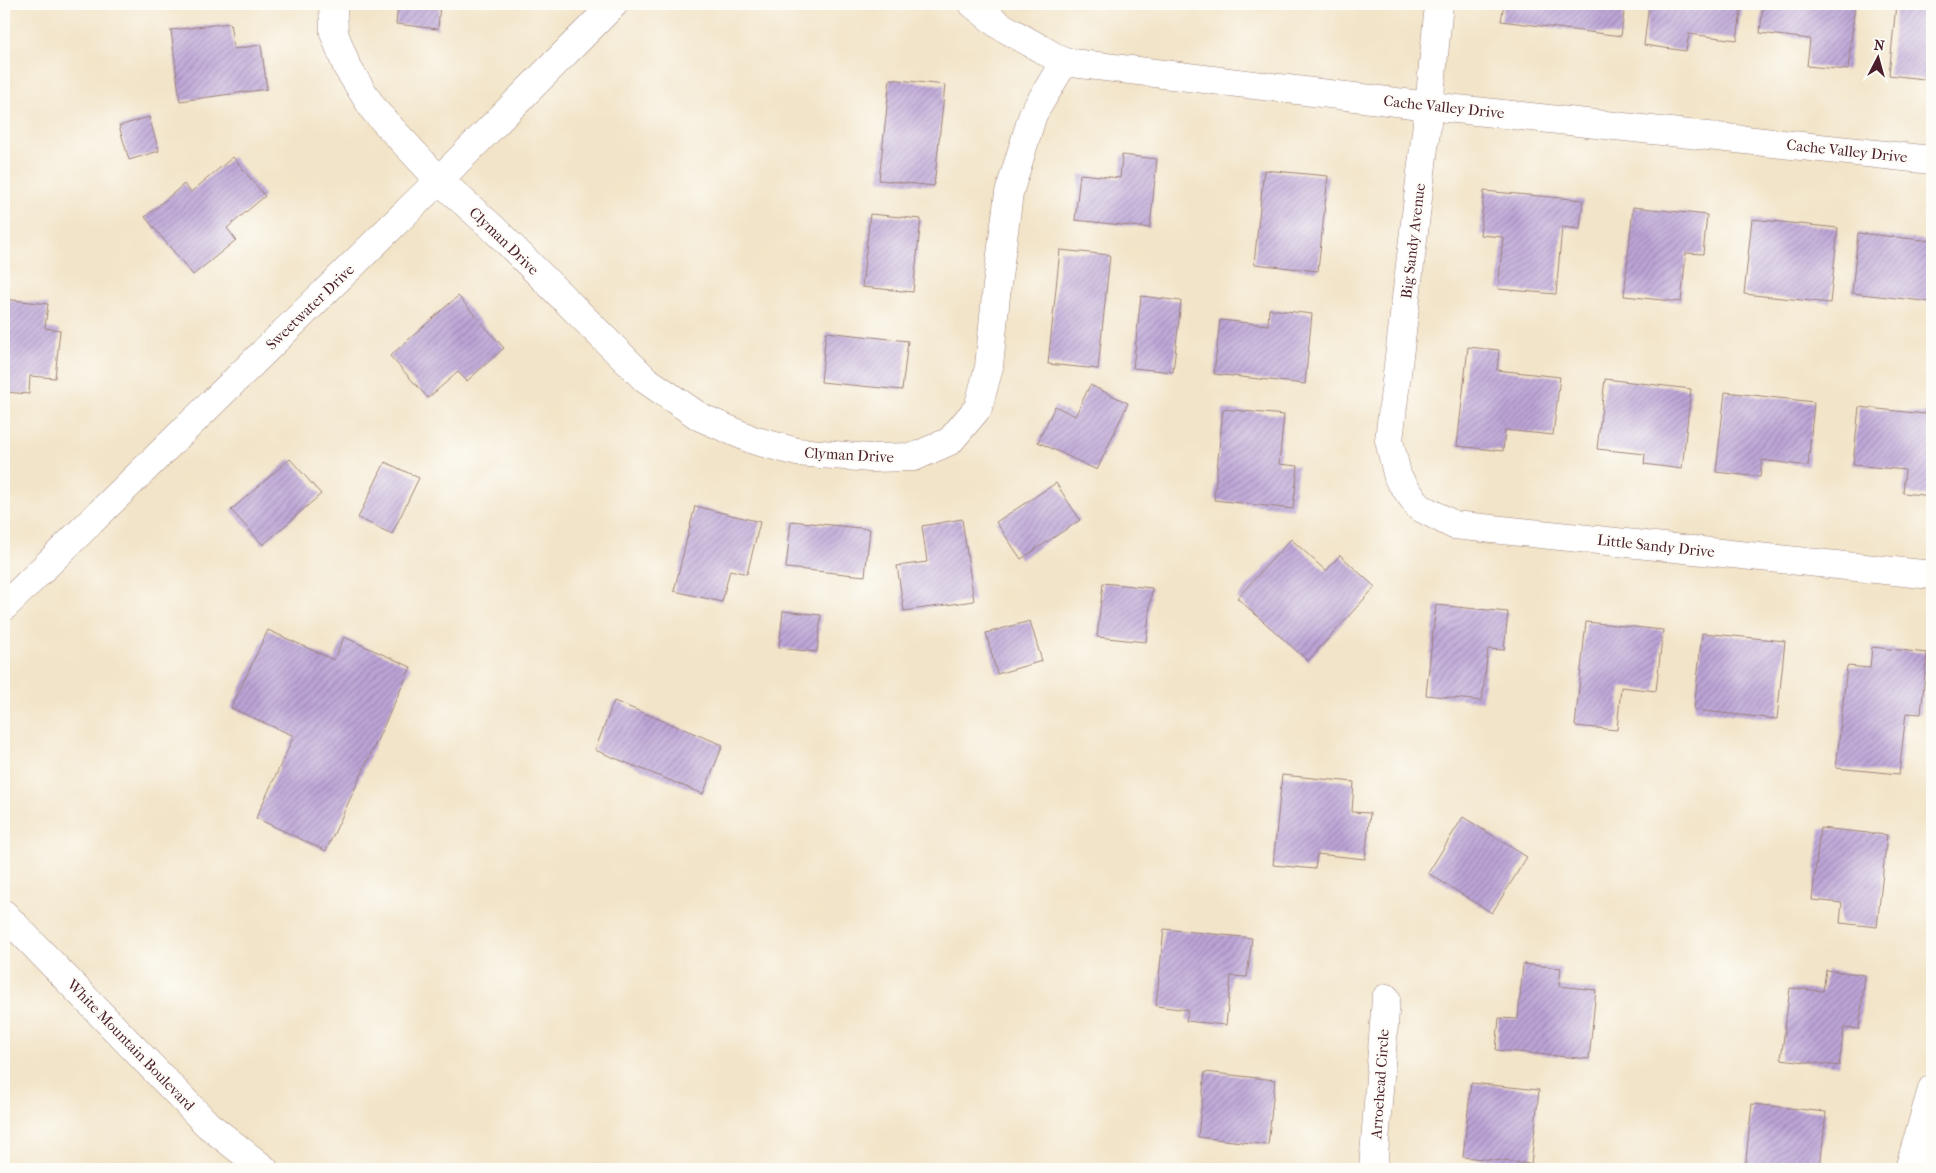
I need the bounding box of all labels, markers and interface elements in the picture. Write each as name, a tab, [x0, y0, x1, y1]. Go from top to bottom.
north arrow	[1854, 32, 1904, 82]
text: N	[1873, 37, 1886, 55]
street label: Cache Valley Drive	[1383, 92, 1506, 122]
street label: Cache Valley Drive	[1786, 136, 1909, 166]
street label: Big Sandy Avenue	[1397, 182, 1429, 300]
street label: Clyman Drive	[465, 203, 543, 279]
street label: Sweetwater Drive	[262, 260, 358, 354]
street label: Clyman Drive	[804, 444, 895, 466]
street label: Little Sandy Drive	[1596, 531, 1716, 561]
street label: White Mountain Boulevard	[63, 975, 199, 1115]
street label: Arroehead Circle	[1367, 1028, 1393, 1141]

